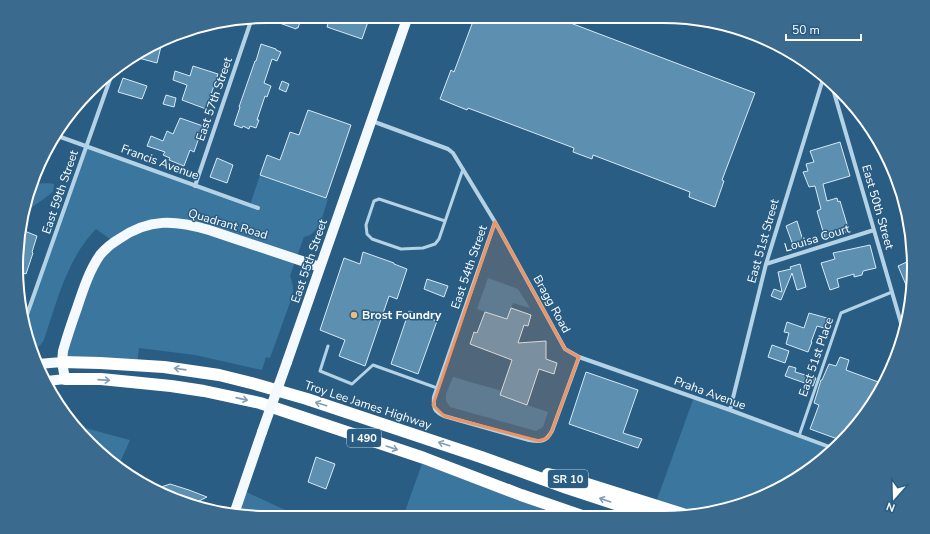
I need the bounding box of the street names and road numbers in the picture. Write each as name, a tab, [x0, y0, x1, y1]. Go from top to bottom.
street label: East 57th Street	[192, 54, 236, 143]
street label: Francis Avenue	[119, 140, 201, 184]
street label: East 59th Street	[38, 147, 82, 236]
street label: East 50th Street	[858, 163, 898, 252]
street label: East 51st Street	[743, 197, 783, 285]
street label: Quadrant Road	[186, 205, 270, 243]
street label: East 55th Street	[287, 216, 331, 305]
street label: Louisa Court	[782, 220, 852, 256]
street label: East 54th Street	[447, 222, 491, 311]
street label: Bragg Road	[530, 272, 574, 336]
street label: East 51st Place	[795, 315, 837, 399]
street label: Praha Avenue	[672, 373, 748, 413]
street label: Troy Lee James Highway	[302, 377, 434, 433]
road number: I 490	[347, 429, 381, 447]
road number: SR 10	[548, 470, 588, 488]

